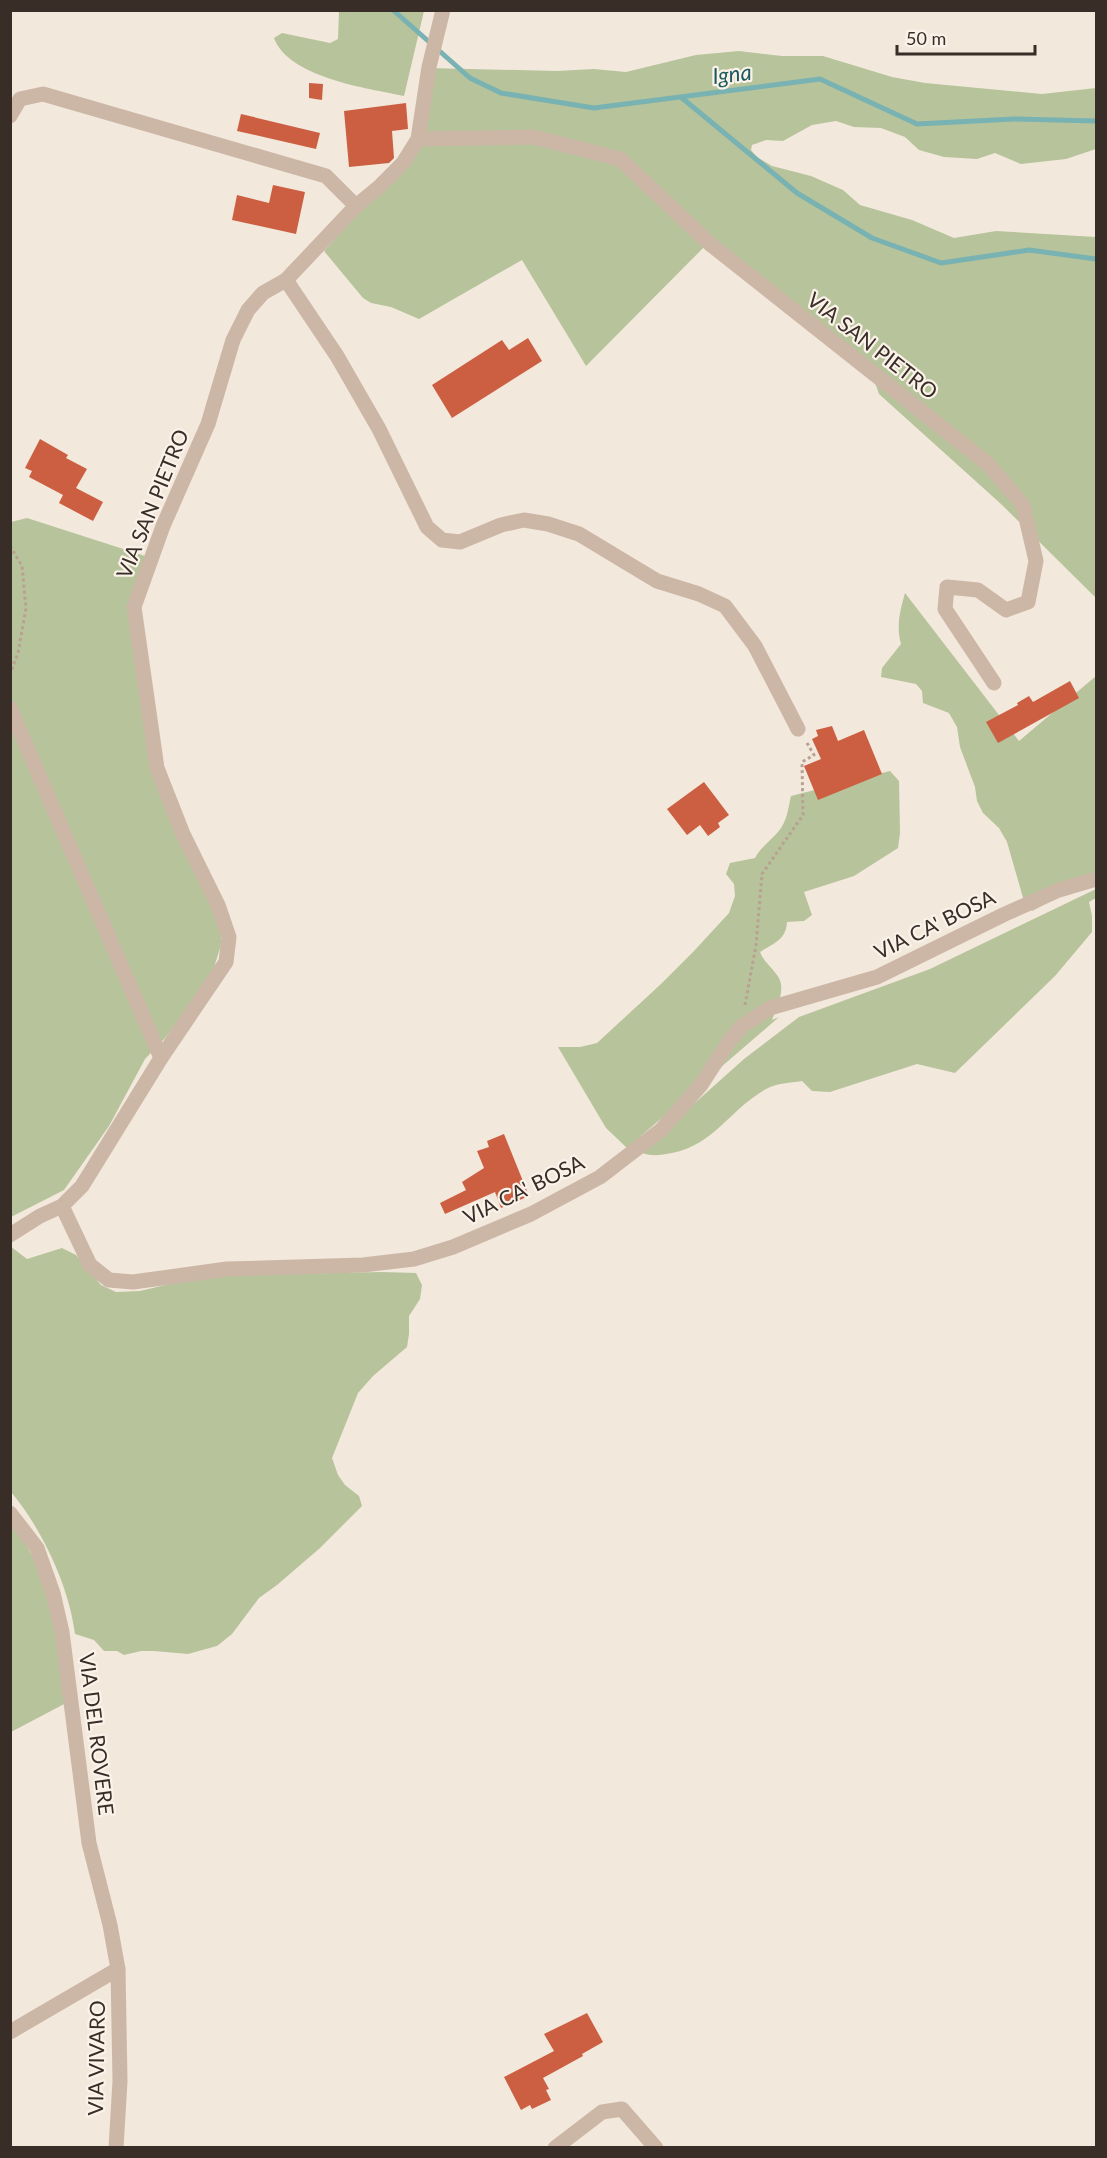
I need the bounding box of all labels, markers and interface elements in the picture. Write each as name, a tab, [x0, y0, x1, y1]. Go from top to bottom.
scale bar	[897, 18, 1035, 56]
text: 50 m	[906, 27, 946, 49]
water label: Igna	[711, 58, 753, 89]
street label: VIA SAN PIETRO	[803, 286, 943, 403]
street label: VIA SAN PIETRO	[110, 425, 193, 582]
street label: VIA CA' BOSA	[870, 883, 1000, 964]
street label: VIA CA' BOSA	[459, 1148, 589, 1229]
street label: VIA DEL ROVERE	[75, 1651, 120, 1817]
street label: VIA VIVARO	[82, 2000, 109, 2116]

